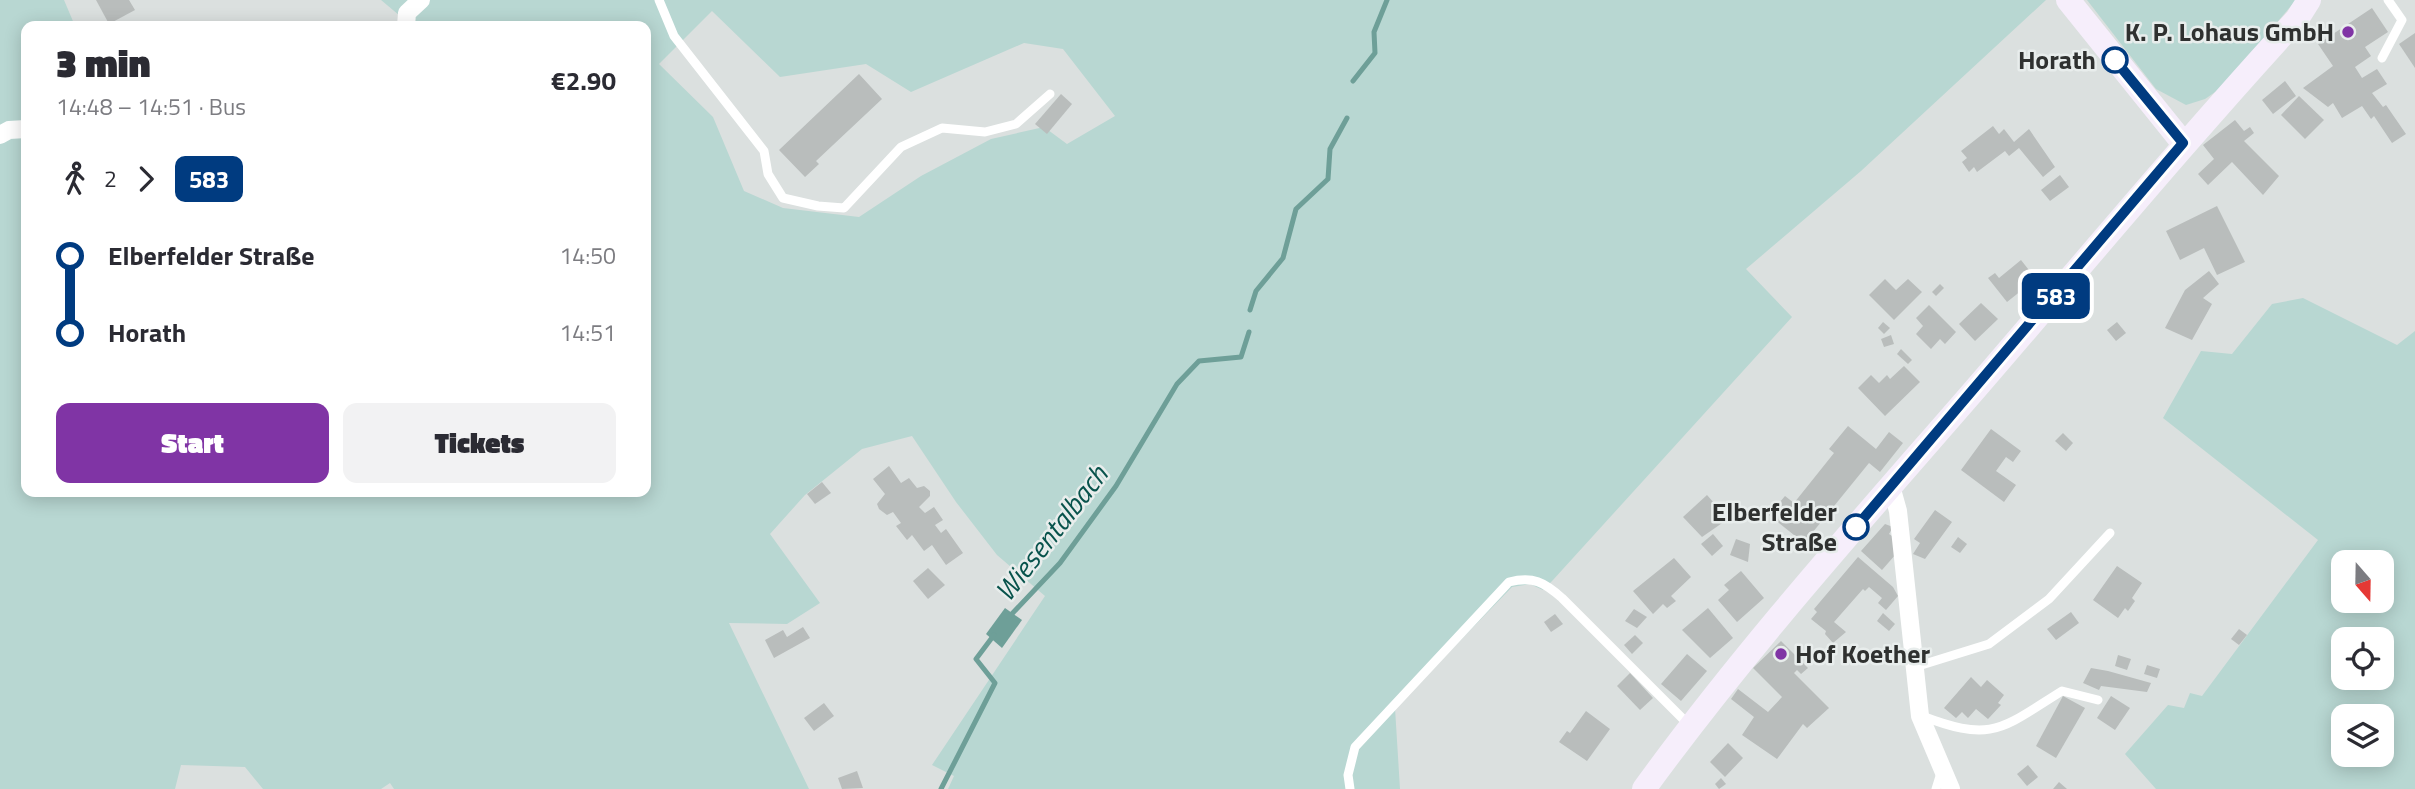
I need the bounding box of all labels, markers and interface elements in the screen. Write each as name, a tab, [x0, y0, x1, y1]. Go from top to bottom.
place label: K. P. Lohaus GmbH	[2125, 12, 2334, 51]
marker: K. P. Lohaus GmbH	[2340, 24, 2356, 40]
text: 3 min	[56, 34, 150, 92]
place label: Horath	[2018, 40, 2096, 79]
marker: Horath	[2102, 47, 2128, 73]
text: €2.90	[551, 61, 616, 100]
text: 14:48 – 14:51 · Bus	[56, 89, 246, 124]
icon: walk	[56, 160, 94, 198]
icon: forward	[127, 160, 165, 198]
text: 2	[104, 161, 117, 196]
text: 583	[189, 161, 229, 197]
text: Elberfelder Straße	[108, 236, 314, 275]
text: 14:50	[559, 238, 616, 273]
line badge: 583	[2016, 273, 2096, 319]
text: 583	[2036, 278, 2076, 314]
text: Horath	[108, 313, 186, 352]
text: 14:51	[559, 315, 616, 350]
button: Start	[56, 403, 329, 483]
button: Tickets	[343, 403, 616, 483]
water label: Wiesentalbach	[984, 454, 1118, 610]
place label: Elberfelder Straße	[1712, 492, 1837, 561]
marker: Elberfelder Straße	[1843, 514, 1869, 540]
north arrow	[2331, 550, 2394, 612]
map controls	[2331, 550, 2394, 767]
button: locate	[2331, 627, 2394, 690]
place label: Hof Koether	[1795, 634, 1930, 673]
marker: Hof Koether	[1773, 646, 1789, 662]
button: layers	[2331, 704, 2394, 767]

